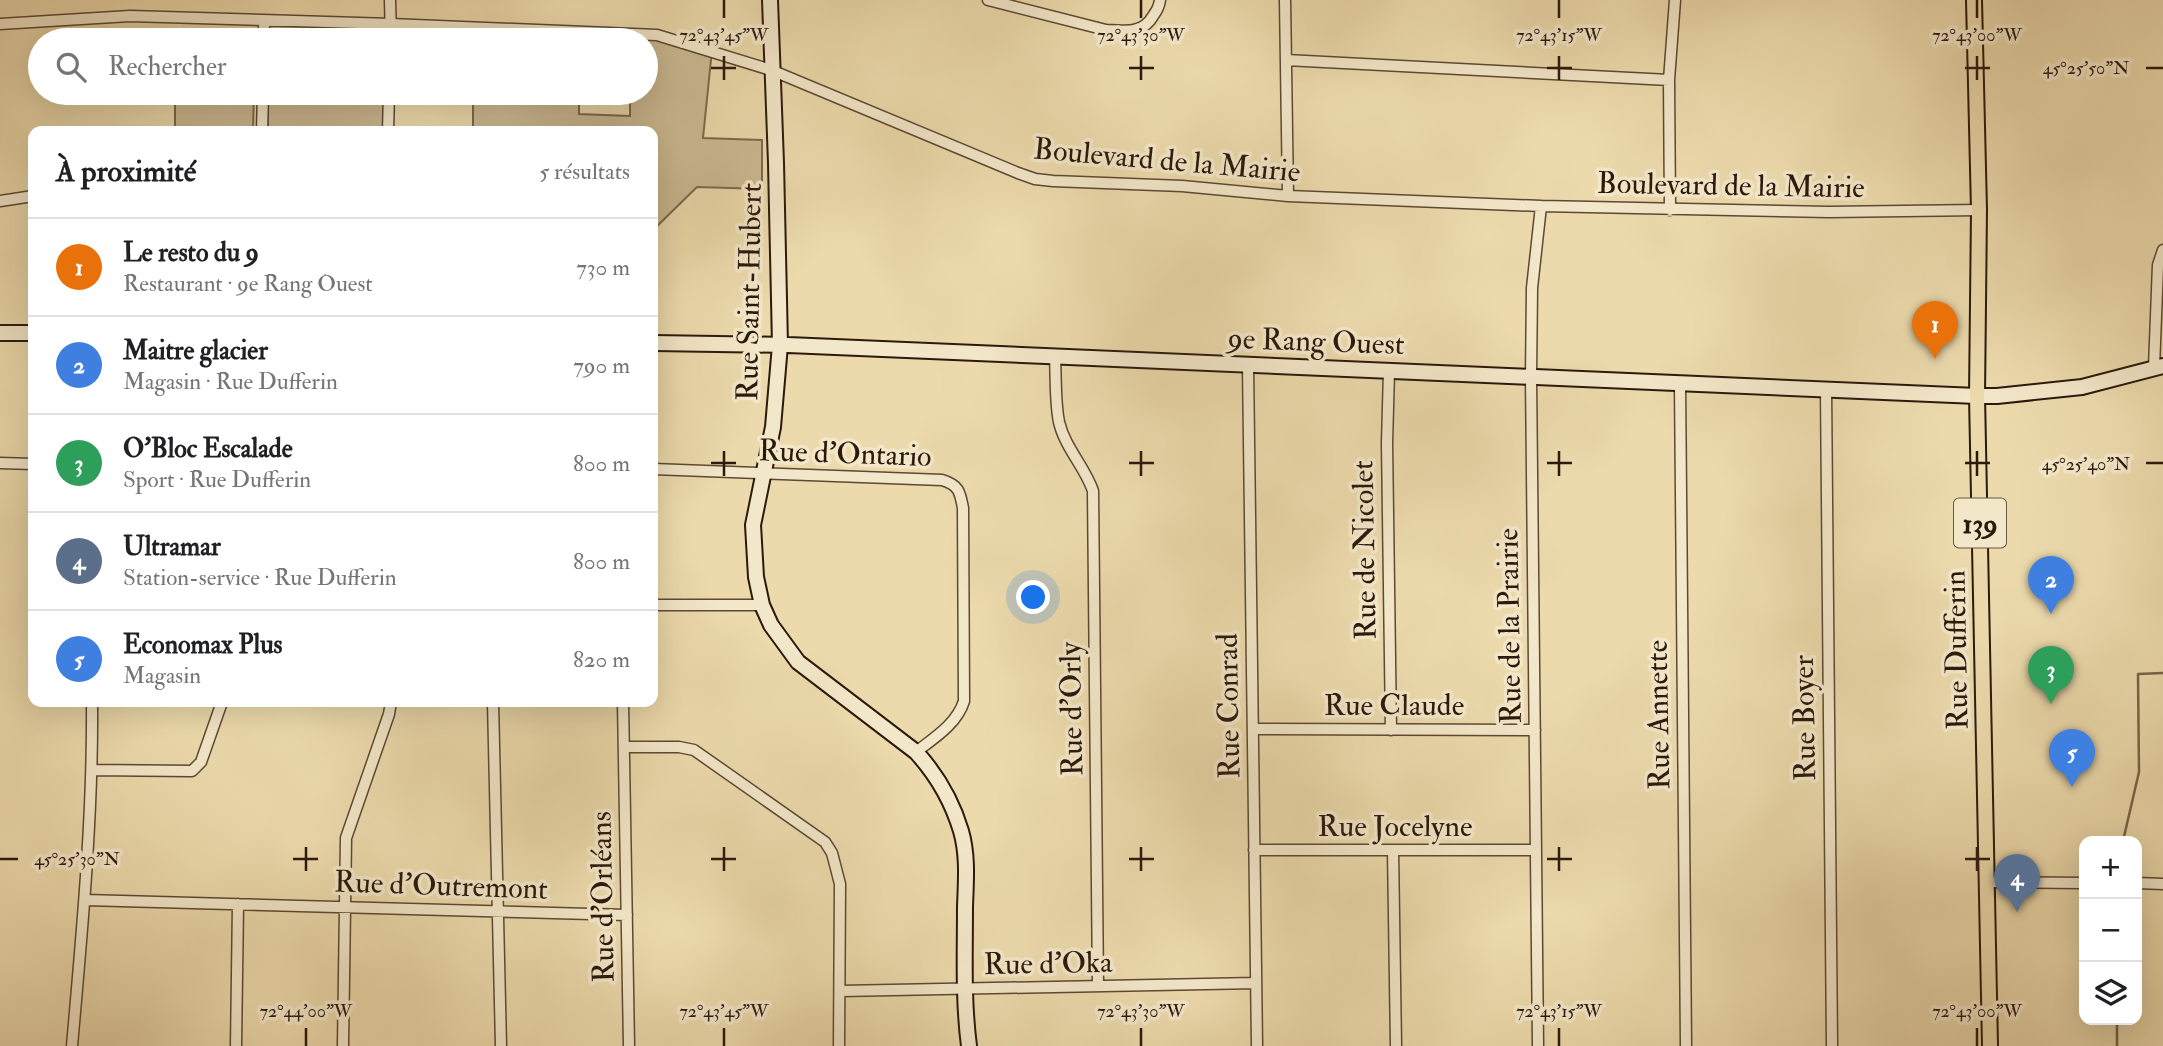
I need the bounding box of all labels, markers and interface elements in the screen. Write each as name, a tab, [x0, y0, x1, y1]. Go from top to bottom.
text: 72°43'45"W	[680, 24, 769, 47]
text: 72°43'30"W	[1097, 24, 1185, 47]
text: 72°43'15"W	[1516, 24, 1602, 47]
text: 72°43'00"W	[1932, 24, 2022, 47]
search box	[28, 28, 658, 105]
icon: search	[52, 48, 90, 86]
text: Rechercher	[108, 51, 227, 83]
text: 45°25'50"N	[2043, 57, 2129, 80]
street label: Boulevard de la Mairie	[1032, 130, 1302, 191]
text: À proximité	[56, 153, 196, 190]
text: 5 résultats	[539, 157, 630, 186]
street label: Boulevard de la Mairie	[1597, 165, 1865, 206]
street label: Rue Saint-Hubert	[729, 182, 770, 401]
text: Le resto du 9	[123, 237, 259, 269]
text: 1	[75, 253, 83, 282]
text: 730 m	[576, 253, 630, 282]
text: Restaurant · 9e Rang Ouest	[123, 269, 373, 298]
pin: 1	[1912, 301, 1958, 359]
street label: 9e Rang Ouest	[1225, 320, 1405, 363]
text: Maitre glacier	[123, 335, 268, 367]
text: 2	[73, 351, 85, 380]
text: 790 m	[573, 351, 630, 380]
text: Magasin · Rue Dufferin	[123, 367, 338, 396]
street label: Rue d'Ontario	[758, 432, 932, 475]
text: O'Bloc Escalade	[123, 433, 293, 465]
text: 3	[75, 449, 83, 478]
text: 800 m	[573, 449, 630, 478]
text: 45°25'40"N	[2042, 453, 2130, 476]
street label: Rue de Nicolet	[1344, 460, 1385, 640]
text: Sport · Rue Dufferin	[123, 465, 311, 494]
road number: 139	[1954, 498, 2006, 548]
street label: Rue de la Prairie	[1489, 528, 1530, 724]
text: Ultramar	[123, 531, 221, 563]
text: 4	[73, 547, 85, 576]
text: 800 m	[573, 547, 630, 576]
pin: 2	[2028, 556, 2074, 614]
text: Station-service · Rue Dufferin	[123, 563, 397, 592]
street label: Rue Dufferin	[1937, 570, 1976, 730]
your location	[1016, 580, 1050, 614]
text: Economax Plus	[123, 629, 283, 661]
street label: Rue Conrad	[1209, 633, 1248, 779]
street label: Rue Annette	[1639, 640, 1678, 790]
street label: Rue d'Orly	[1052, 641, 1091, 776]
text: 5	[74, 645, 84, 674]
text: 820 m	[573, 645, 630, 674]
pin: 3	[2028, 646, 2074, 704]
street label: Rue Boyer	[1785, 655, 1824, 781]
text: Magasin	[123, 661, 201, 690]
street label: Rue Claude	[1324, 687, 1464, 724]
pin: 5	[2049, 729, 2095, 787]
street label: Rue Jocelyne	[1318, 808, 1472, 845]
street label: Rue d'Orléans	[583, 811, 622, 983]
map controls	[2079, 836, 2142, 1025]
button: +	[2079, 836, 2142, 899]
text: 45°25'30"N	[34, 848, 120, 871]
pin: 4	[1994, 854, 2040, 912]
street label: Rue d'Outremont	[334, 863, 549, 908]
button: −	[2079, 899, 2142, 962]
street label: Rue d'Oka	[983, 944, 1113, 983]
button: layers	[2079, 962, 2142, 1025]
text: 72°44'00"W	[260, 1000, 353, 1023]
text: 72°43'45"W	[680, 1000, 769, 1023]
text: 72°43'30"W	[1097, 1000, 1185, 1023]
text: 72°43'15"W	[1516, 1000, 1602, 1023]
text: 72°43'00"W	[1932, 1000, 2022, 1023]

